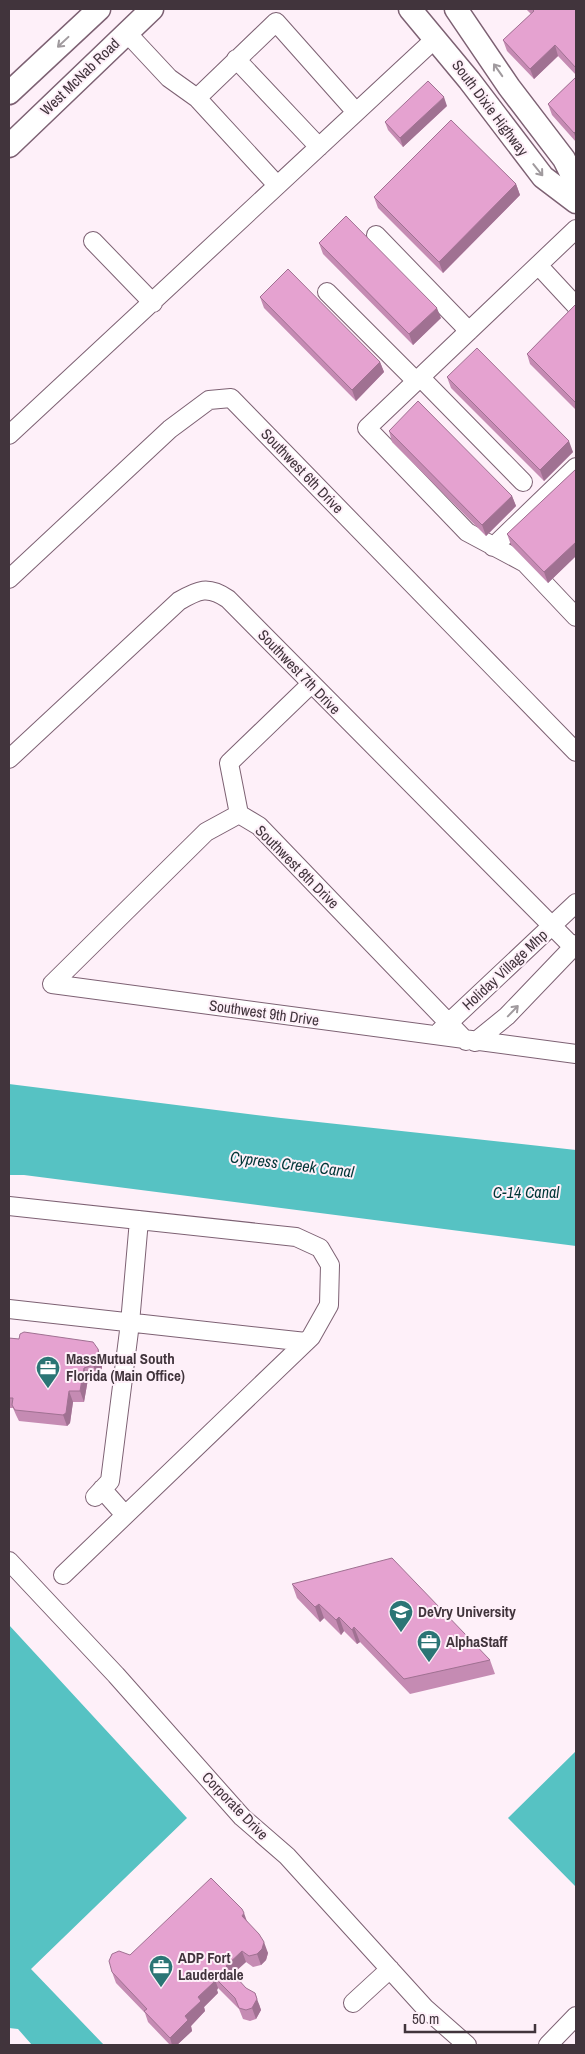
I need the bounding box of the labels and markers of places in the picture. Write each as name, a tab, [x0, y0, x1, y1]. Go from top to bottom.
place label: MassMutual South Florida (Main Office)	[66, 1348, 185, 1386]
office icon: MassMutual South Florida (Main Office)	[35, 1355, 61, 1389]
school or university icon: DeVry University	[388, 1599, 414, 1633]
place label: DeVry University	[418, 1601, 516, 1622]
office icon: AlphaStaff	[416, 1629, 442, 1663]
place label: AlphaStaff	[446, 1631, 508, 1652]
place label: ADP Fort Lauderdale	[178, 1947, 244, 1985]
office icon: ADP Fort Lauderdale	[148, 1954, 174, 1988]

